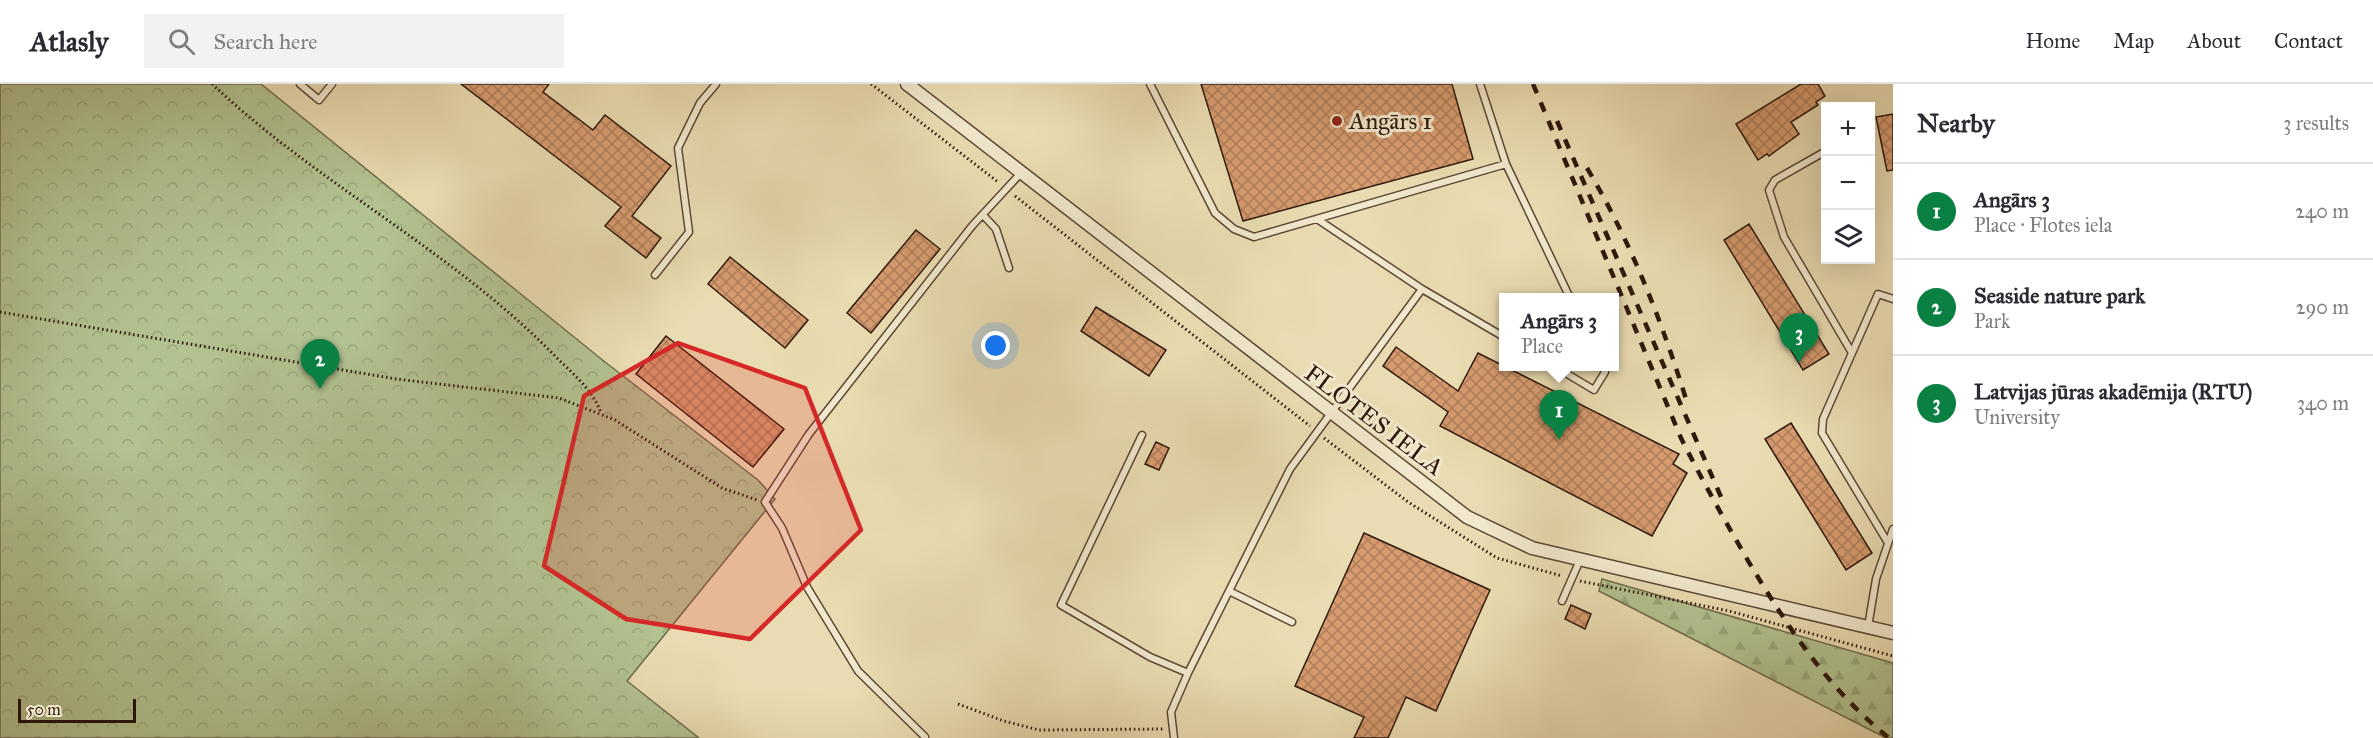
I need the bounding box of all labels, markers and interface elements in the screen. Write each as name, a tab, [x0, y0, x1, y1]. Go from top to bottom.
search box	[144, 14, 564, 68]
text: Atlasly	[30, 24, 108, 59]
icon: search	[165, 25, 198, 58]
text: Search here	[213, 28, 317, 55]
text: Home	[2025, 28, 2080, 54]
text: Map	[2113, 28, 2154, 54]
text: About	[2187, 28, 2241, 54]
text: Contact	[2274, 28, 2343, 54]
map controls	[1821, 102, 1875, 264]
button: +	[1821, 102, 1875, 156]
place label: Angārs 1	[1348, 106, 1432, 136]
text: Nearby	[1917, 107, 1995, 139]
text: 3 results	[2283, 111, 2349, 135]
marker: Angārs 1	[1330, 114, 1344, 128]
button: −	[1821, 156, 1875, 210]
text: Angārs 3	[1974, 186, 2050, 213]
text: 1	[1933, 199, 1940, 223]
text: 240 m	[2295, 199, 2349, 223]
button: layers	[1821, 210, 1875, 264]
text: Place · Flotes iela	[1974, 213, 2112, 237]
text: Seaside nature park	[1974, 282, 2145, 309]
popup	[1499, 293, 1619, 371]
text: 2	[1932, 295, 1941, 319]
text: 290 m	[2296, 295, 2349, 319]
text: Angārs 3	[1521, 307, 1597, 334]
text: Park	[1974, 309, 2010, 333]
pin: 3	[1780, 314, 1818, 363]
your location	[981, 331, 1010, 360]
text: Place	[1521, 334, 1563, 358]
pin: 2	[300, 340, 340, 389]
street label: FLOTES IELA	[1299, 358, 1449, 482]
text: Latvijas jūras akadēmija (RTU)	[1974, 378, 2252, 405]
pin: 1	[1540, 390, 1578, 440]
text: 3	[1933, 391, 1941, 415]
text: 340 m	[2297, 391, 2349, 415]
text: University	[1974, 405, 2060, 429]
scale bar	[18, 696, 136, 724]
text: 50 m	[27, 700, 61, 719]

